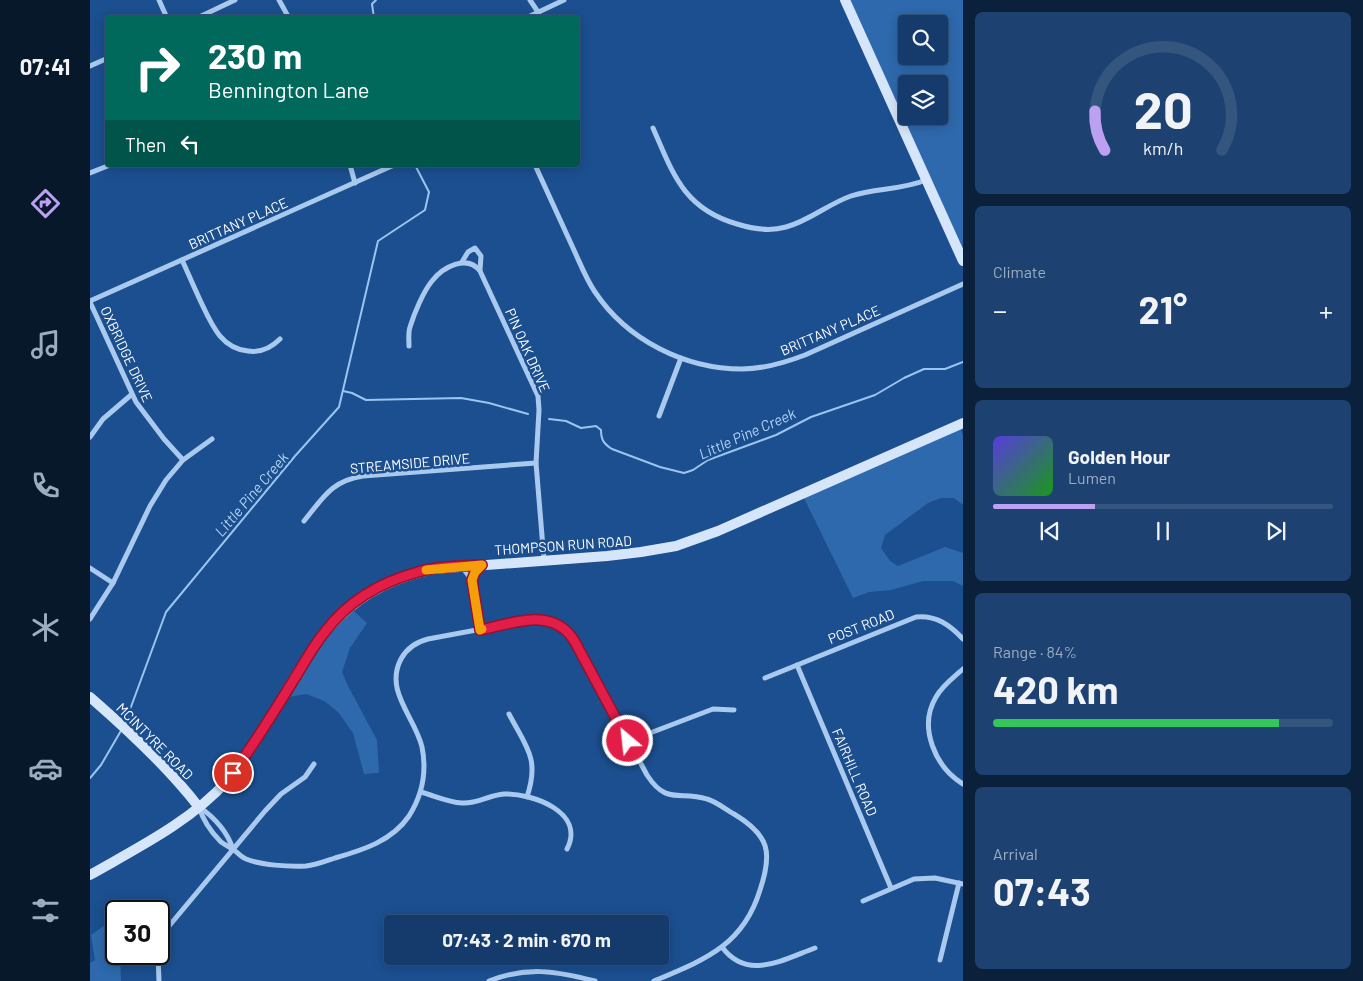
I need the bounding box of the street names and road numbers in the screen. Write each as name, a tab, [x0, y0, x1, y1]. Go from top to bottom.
street label: BRITTANY PLACE	[186, 193, 290, 253]
street label: BRITTANY PLACE	[777, 301, 883, 359]
street label: OXBRIDGE DRIVE	[97, 303, 157, 405]
street label: PIN OAK DRIVE	[502, 305, 554, 395]
street label: STREAMSIDE DRIVE	[349, 449, 471, 477]
street label: THOMPSON RUN ROAD	[494, 532, 632, 558]
street label: POST ROAD	[825, 605, 897, 647]
street label: MCINTYRE ROAD	[113, 699, 197, 783]
street label: FAIRHILL ROAD	[829, 725, 881, 819]

